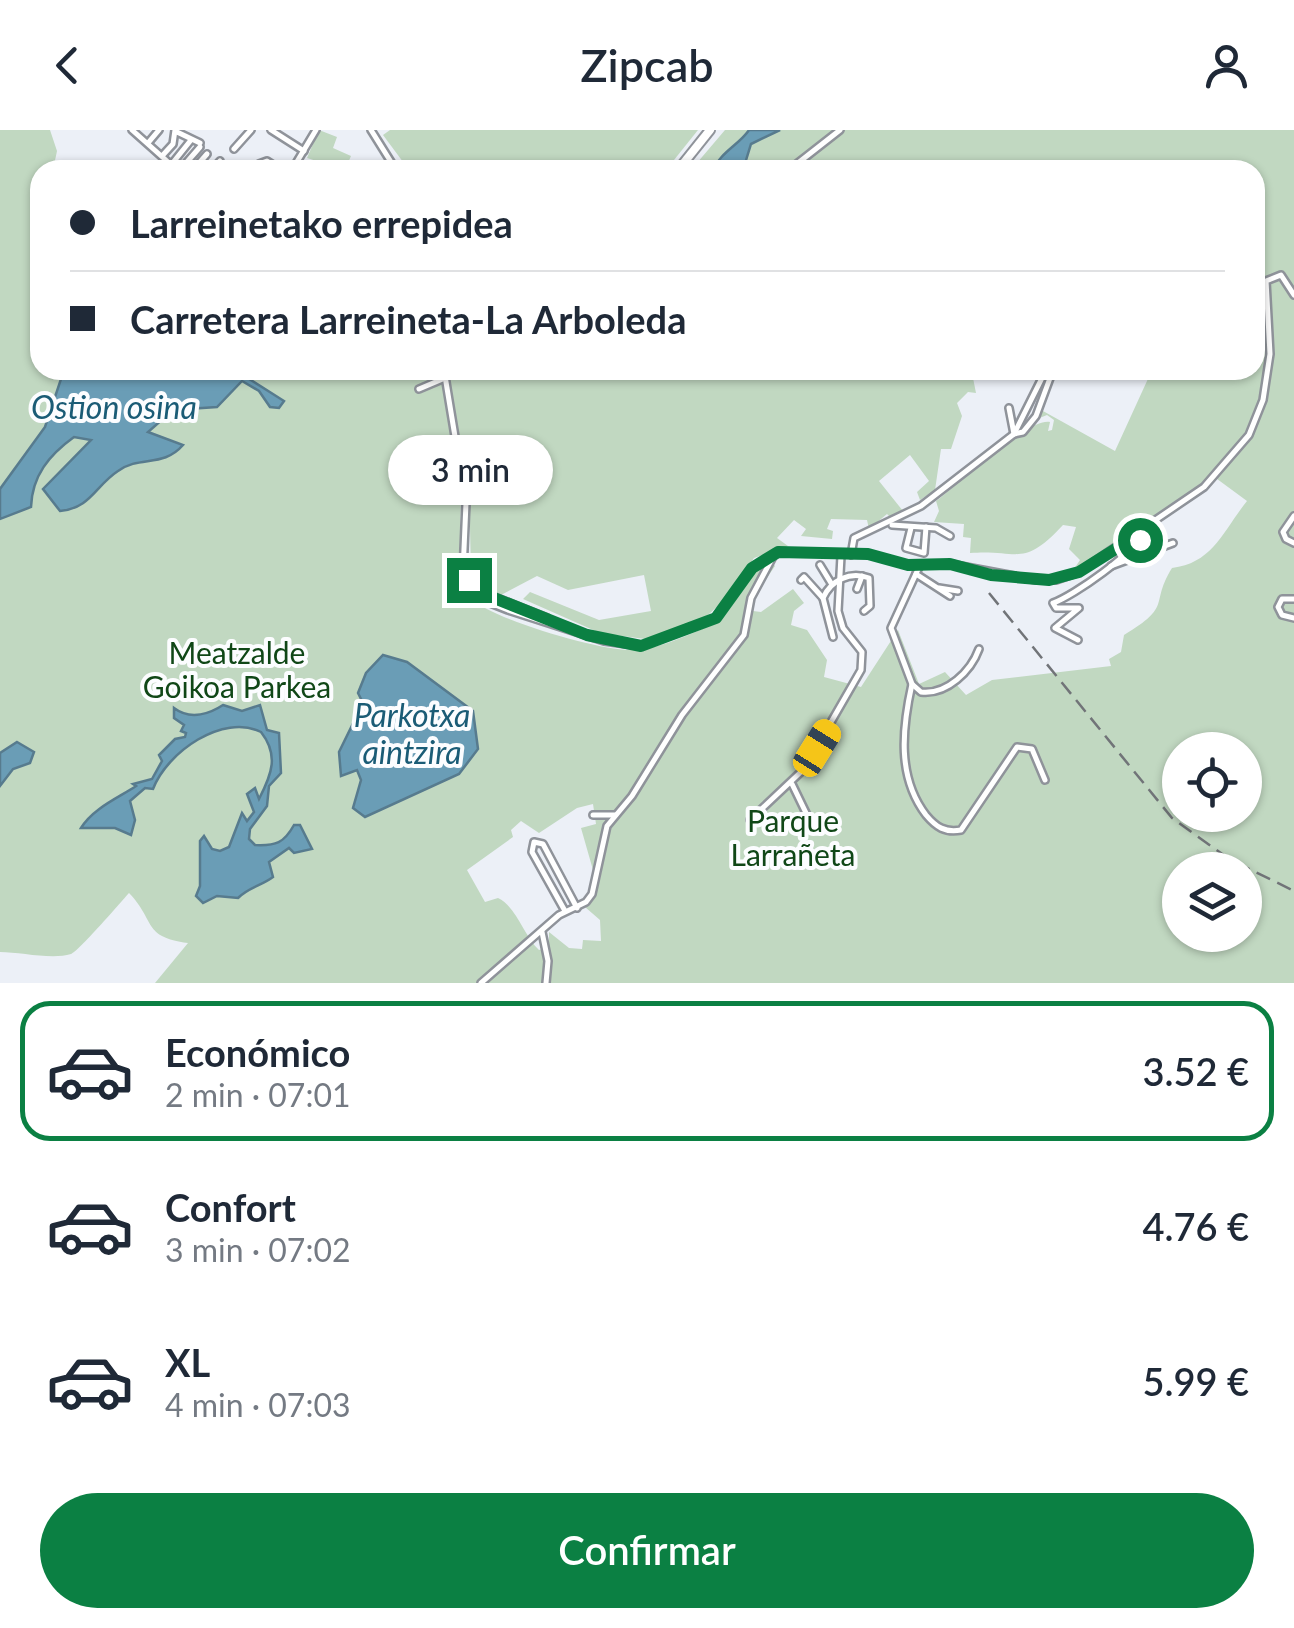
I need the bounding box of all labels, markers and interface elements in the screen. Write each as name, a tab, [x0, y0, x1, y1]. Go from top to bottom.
icon: back	[40, 38, 95, 93]
text: Zipcab	[580, 38, 714, 92]
icon: person	[1199, 38, 1254, 93]
text: Larreinetako errepidea	[130, 200, 513, 246]
text: Carretera Larreineta-La Arboleda	[130, 296, 686, 342]
water label: Ostion osina	[31, 387, 197, 426]
callout: 3 min	[386, 435, 552, 505]
text: 3 min	[431, 450, 510, 489]
route start	[1118, 518, 1163, 563]
route end	[447, 558, 492, 603]
park label: Meatzalde Goikoa Parkea	[143, 634, 331, 704]
water label: Parkotxa aintzira	[354, 695, 470, 771]
car	[788, 715, 846, 781]
map controls	[1162, 732, 1262, 952]
button: locate	[1162, 732, 1262, 832]
park label: Parque Larrañeta	[731, 802, 855, 872]
button: layers	[1162, 852, 1262, 952]
icon: car	[45, 1026, 135, 1116]
text: Económico	[165, 1029, 350, 1075]
text: 3.52 €	[1142, 1048, 1249, 1094]
text: 2 min · 07:01	[165, 1075, 351, 1114]
icon: car	[45, 1181, 135, 1271]
text: Confort	[165, 1184, 296, 1230]
text: 4.76 €	[1142, 1203, 1249, 1249]
text: 3 min · 07:02	[165, 1230, 351, 1269]
icon: car	[45, 1336, 135, 1426]
text: XL	[165, 1339, 210, 1385]
text: 5.99 €	[1142, 1358, 1249, 1404]
text: 4 min · 07:03	[165, 1385, 351, 1424]
button: Confirmar	[40, 1493, 1254, 1608]

